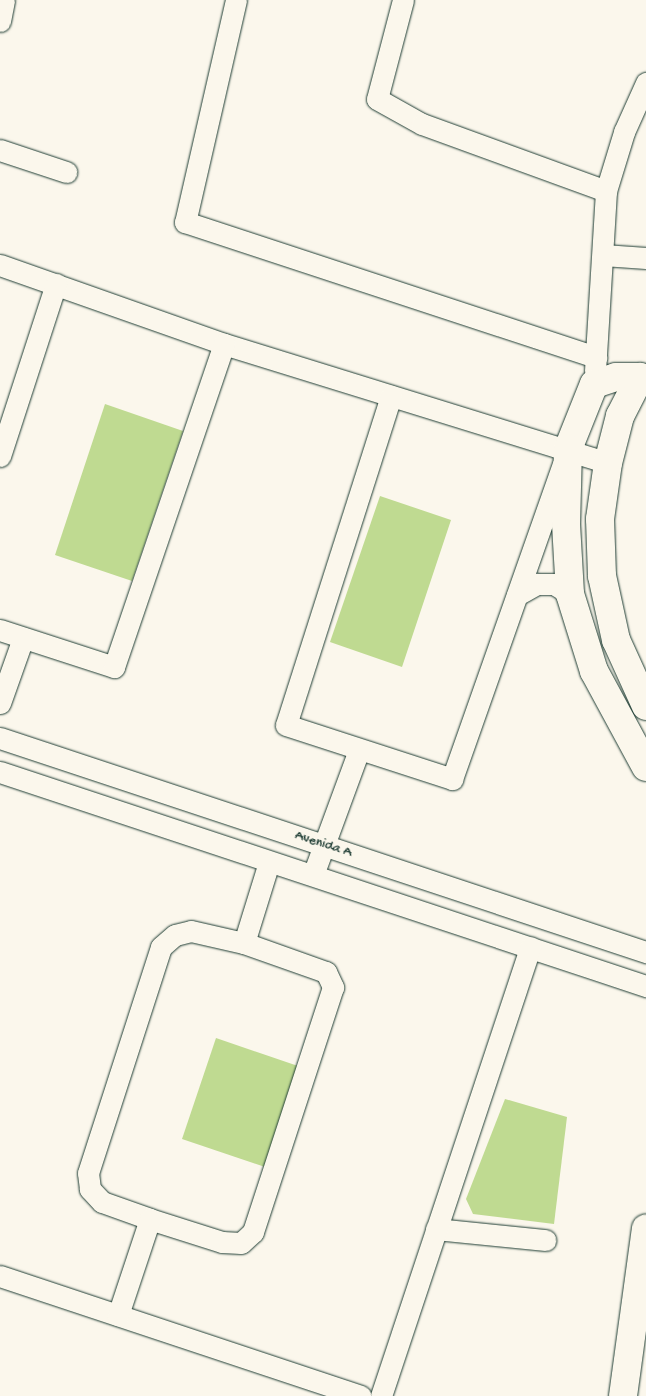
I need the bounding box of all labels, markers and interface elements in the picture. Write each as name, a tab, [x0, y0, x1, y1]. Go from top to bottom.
street label: Avenida A	[292, 828, 354, 862]

